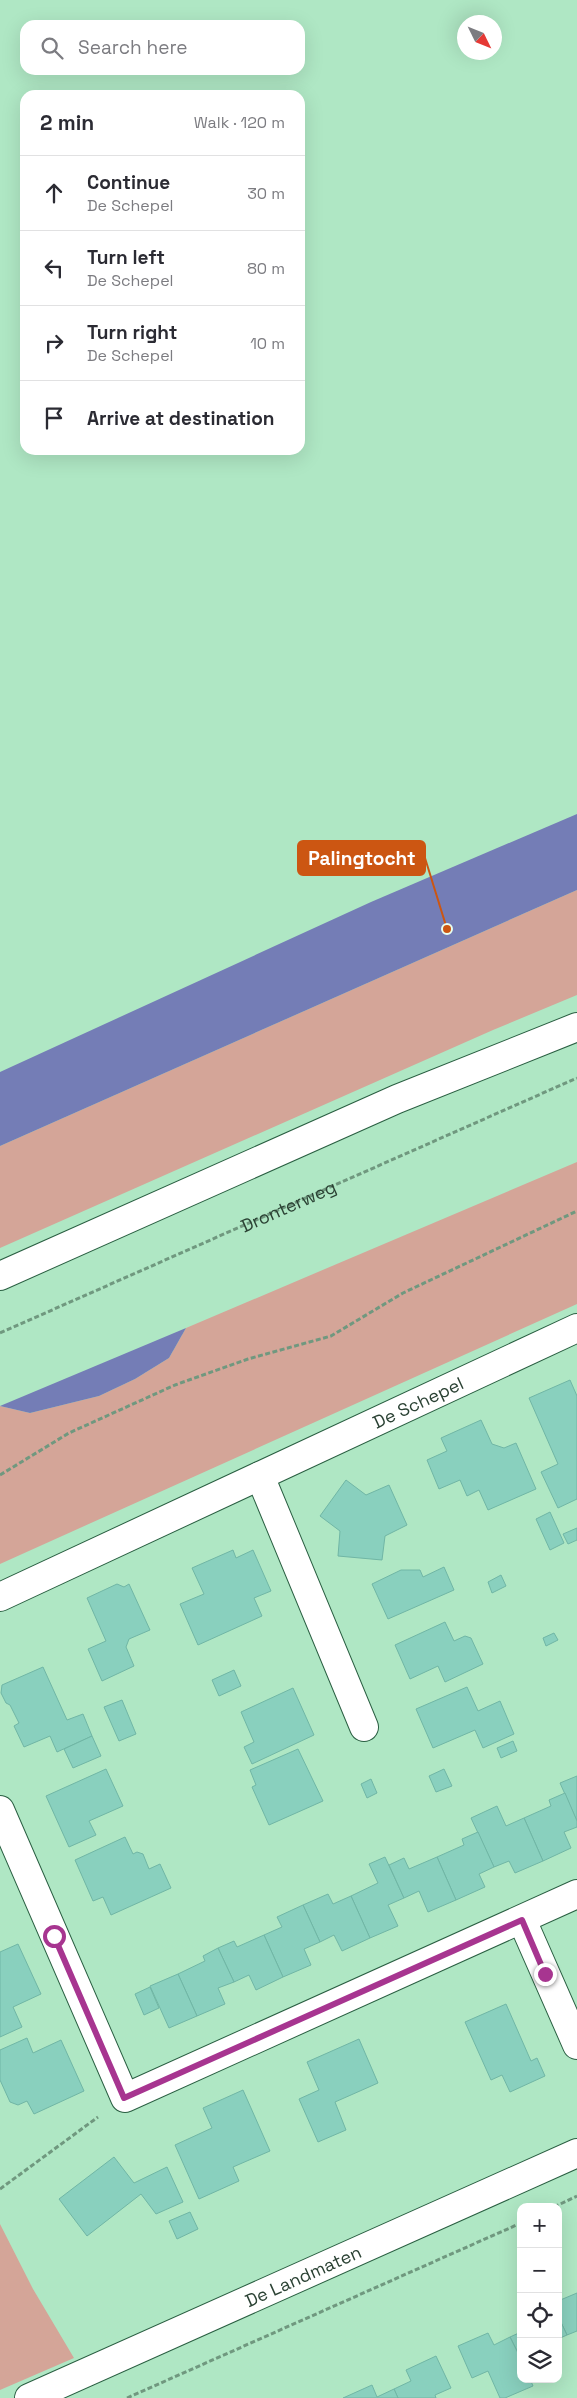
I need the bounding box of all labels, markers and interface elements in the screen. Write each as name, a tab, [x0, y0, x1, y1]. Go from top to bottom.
north arrow	[457, 15, 502, 60]
search box	[20, 20, 305, 75]
icon: search	[38, 34, 66, 62]
text: Search here	[78, 35, 188, 60]
text: 2 min	[40, 109, 94, 136]
text: Walk · 120 m	[194, 112, 285, 133]
text: Continue	[87, 170, 170, 195]
icon: ahead	[40, 179, 68, 207]
text: 30 m	[247, 183, 285, 204]
text: De Schepel	[87, 195, 174, 216]
text: Turn left	[87, 245, 165, 270]
icon: left	[40, 254, 68, 282]
text: 80 m	[247, 258, 285, 279]
text: De Schepel	[87, 270, 174, 291]
text: Turn right	[87, 320, 177, 345]
icon: right	[40, 329, 68, 357]
text: 10 m	[250, 333, 285, 354]
text: De Schepel	[87, 345, 174, 366]
icon: arrive	[40, 404, 68, 432]
text: Arrive at destination	[87, 406, 275, 431]
callout: Palingtocht	[298, 841, 425, 875]
text: Palingtocht	[308, 846, 416, 871]
street label: Dronterweg	[237, 1174, 340, 1237]
street label: De Schepel	[369, 1371, 467, 1433]
route start	[43, 1925, 66, 1948]
route end	[534, 1963, 557, 1986]
map controls	[517, 2203, 562, 2383]
button: +	[517, 2203, 562, 2248]
street label: De Landmaten	[241, 2240, 365, 2312]
button: −	[517, 2248, 562, 2293]
button: locate	[517, 2293, 562, 2338]
button: layers	[517, 2338, 562, 2383]

